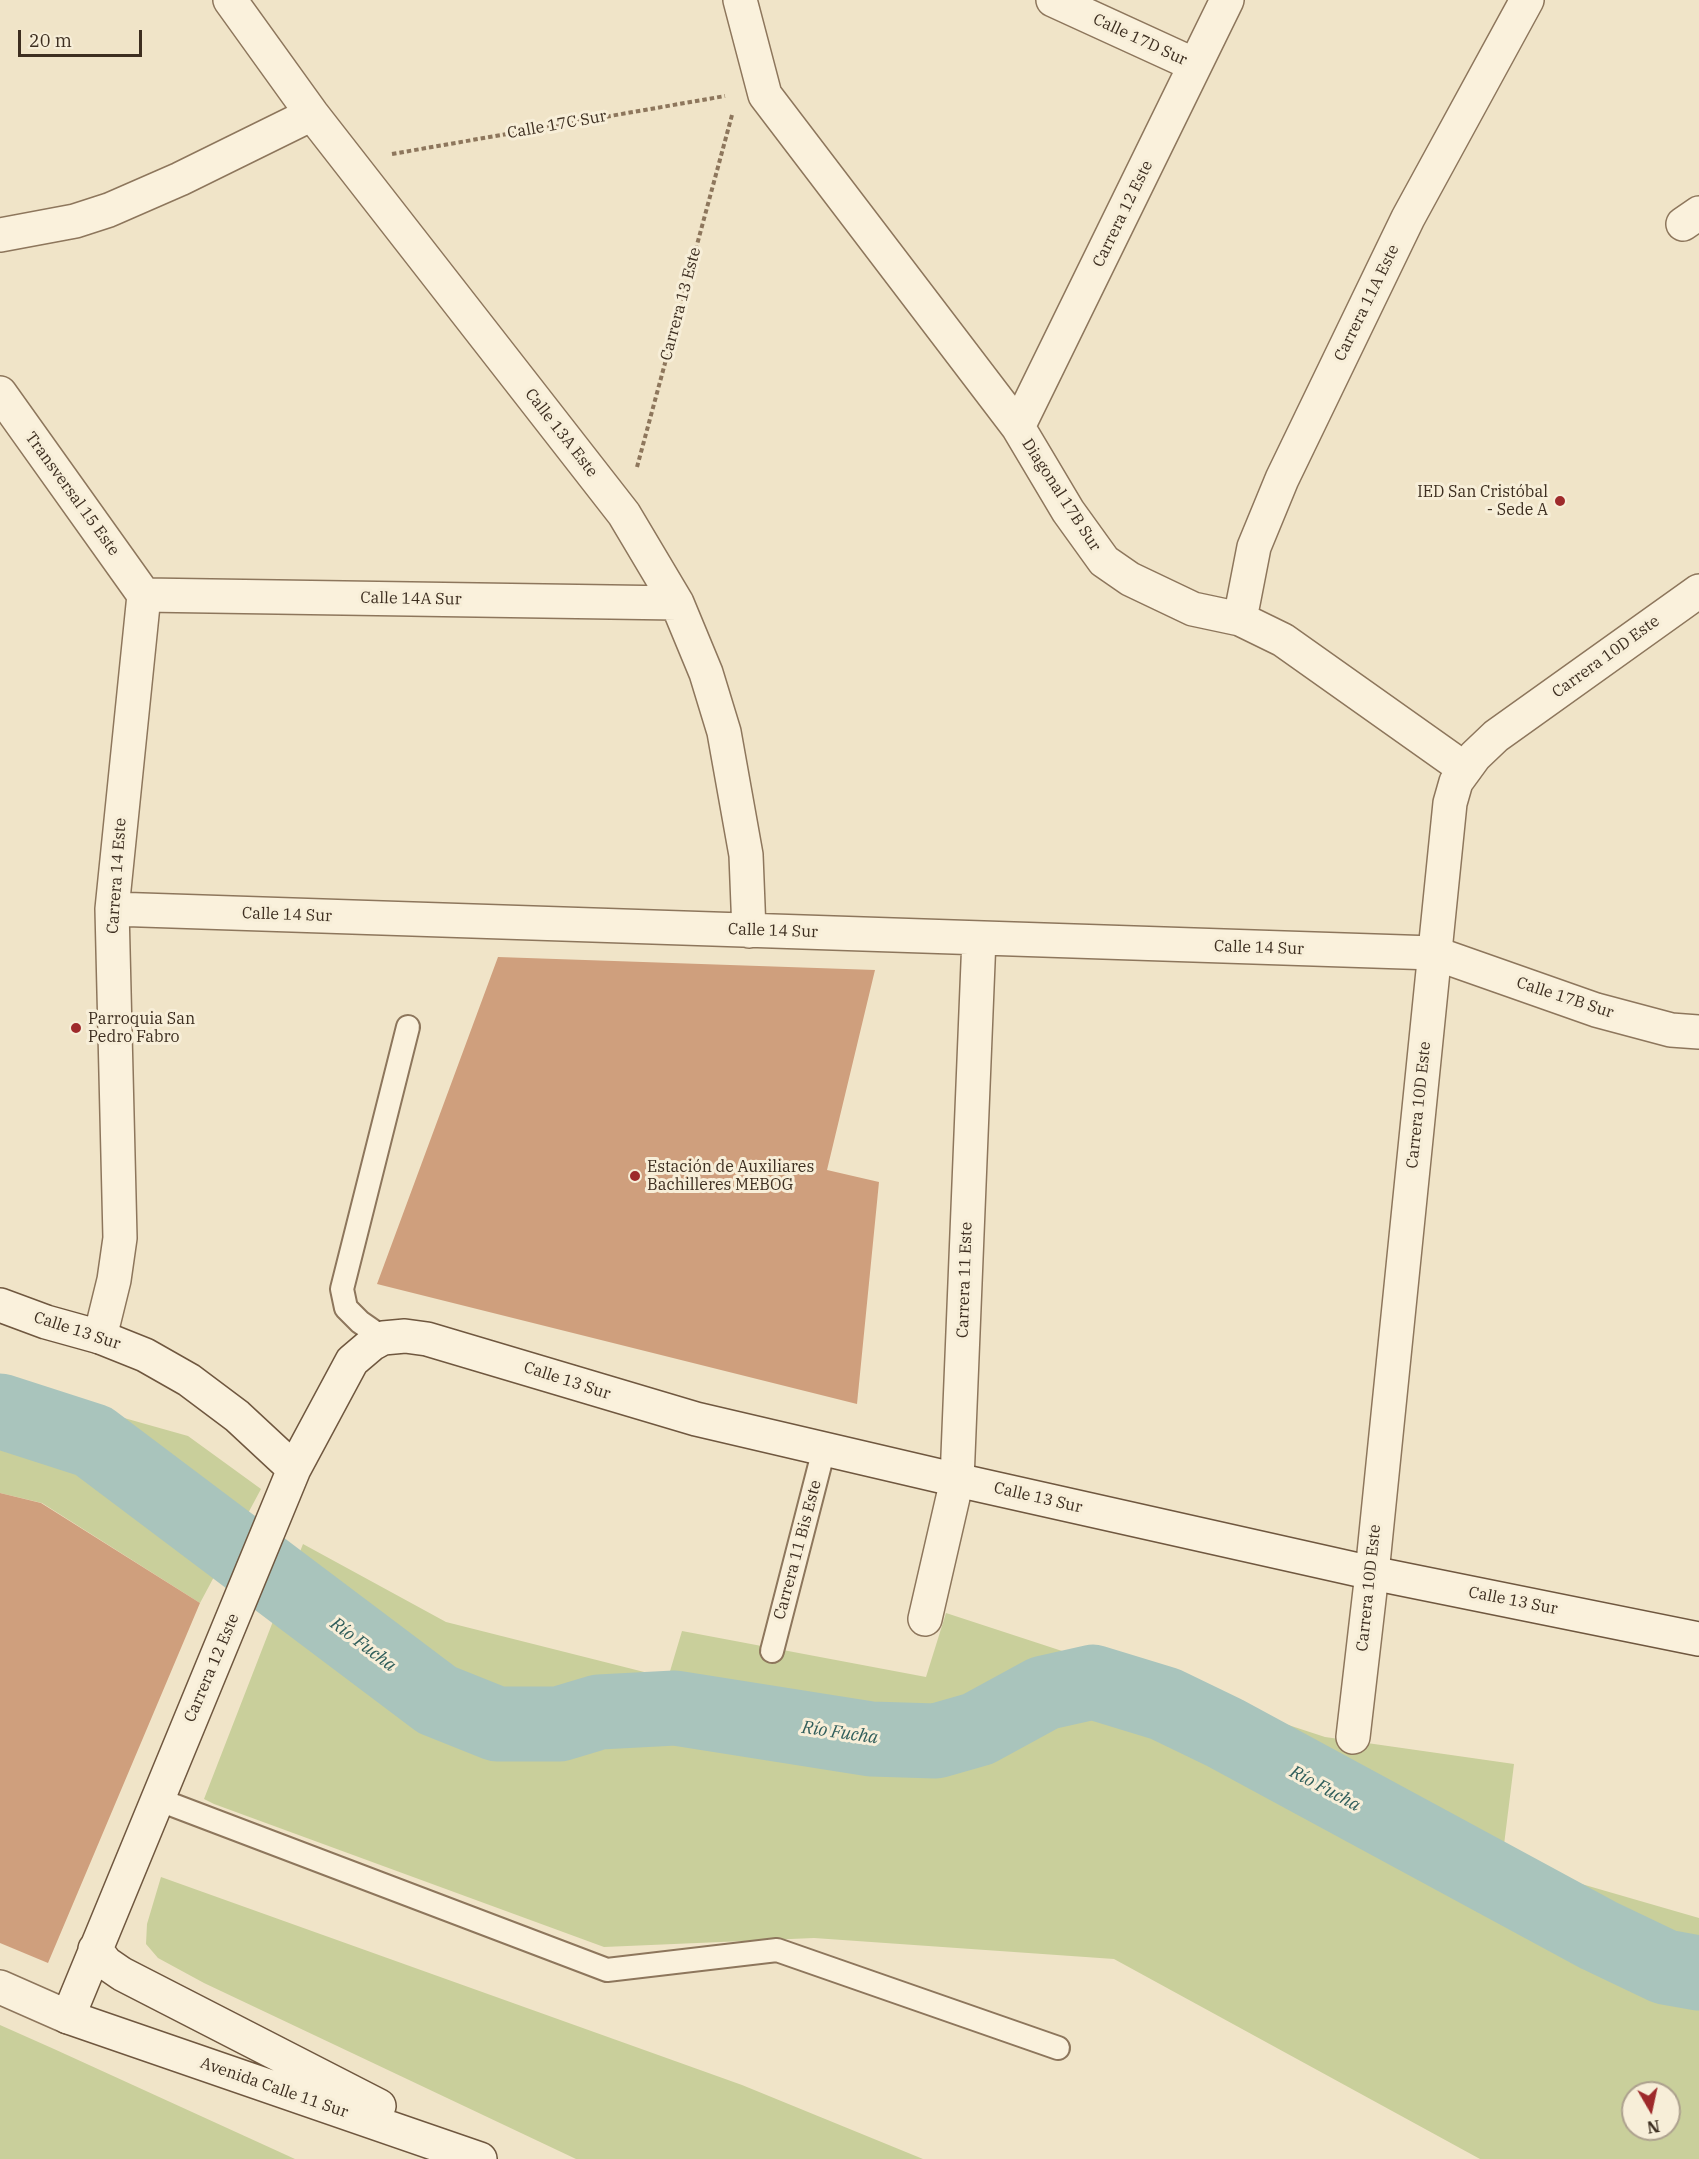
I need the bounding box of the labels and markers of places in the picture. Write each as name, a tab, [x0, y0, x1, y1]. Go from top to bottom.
place label: IED San Cristóbal - Sede A	[1417, 482, 1548, 520]
marker: IED San Cristóbal - Sede A	[1553, 494, 1567, 508]
place label: Parroquia San Pedro Fabro	[88, 1009, 195, 1047]
marker: Parroquia San Pedro Fabro	[69, 1021, 83, 1035]
place label: Estación de Auxiliares Bachilleres MEBOG	[647, 1157, 814, 1195]
marker: Estación de Auxiliares Bachilleres MEBOG	[628, 1169, 642, 1183]

